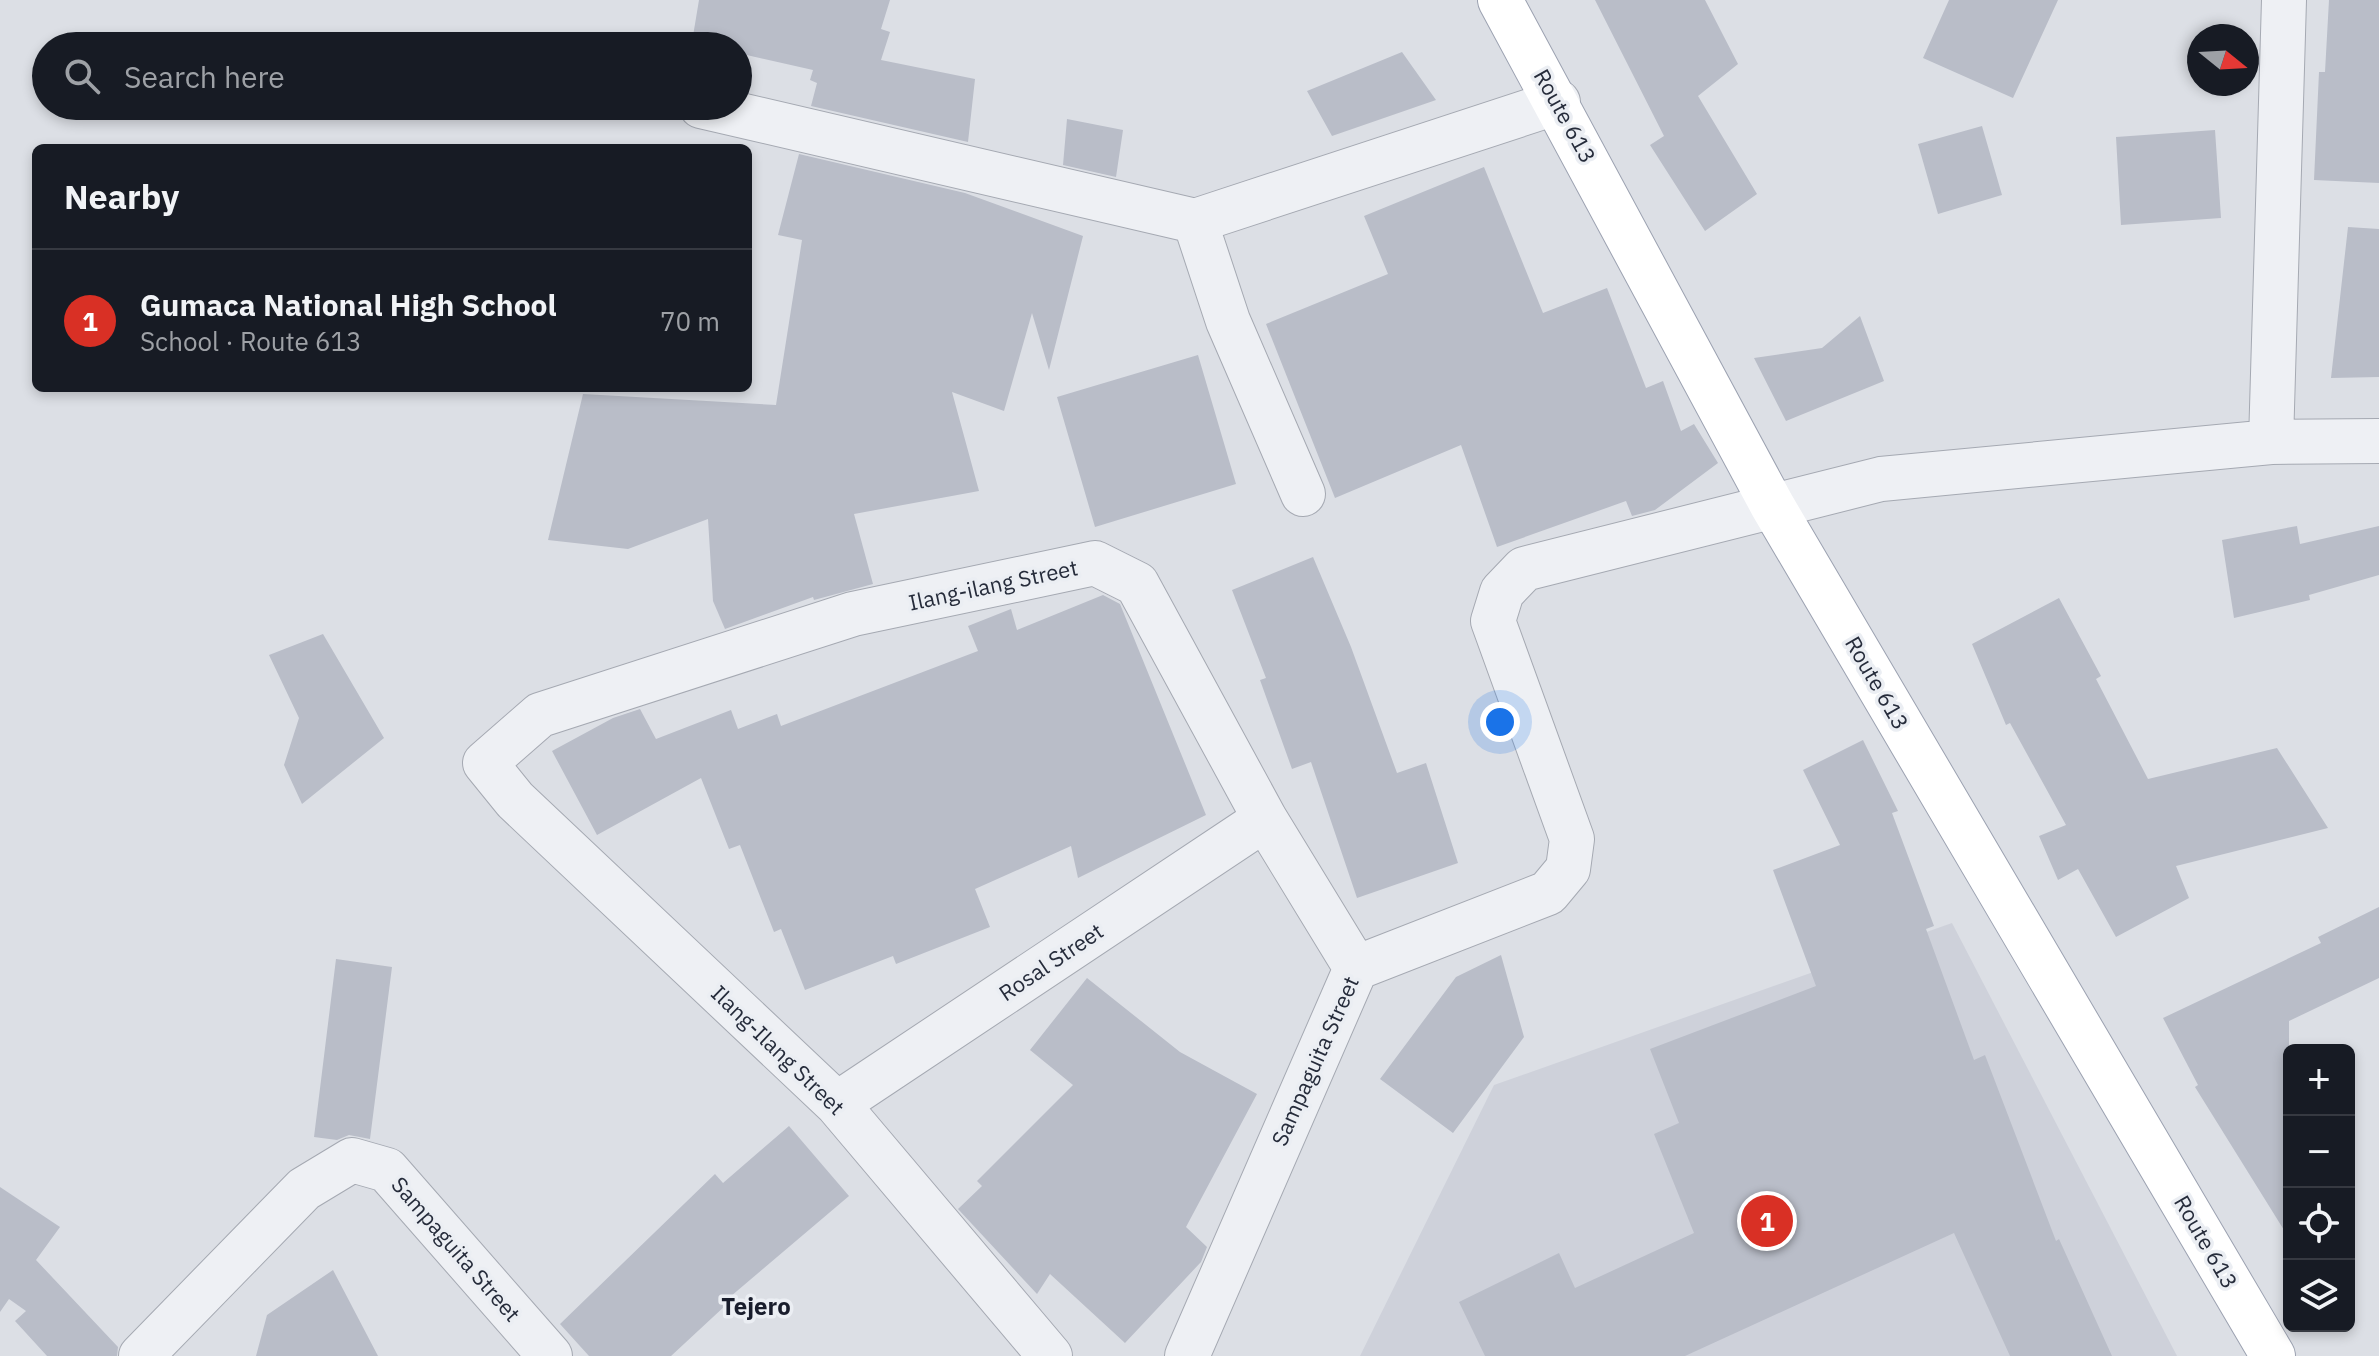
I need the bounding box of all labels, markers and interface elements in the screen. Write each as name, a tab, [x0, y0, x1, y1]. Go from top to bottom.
north arrow	[2187, 24, 2259, 96]
search box	[32, 32, 752, 120]
icon: search	[60, 54, 104, 98]
text: Search here	[124, 57, 285, 96]
street label: Route 613	[1528, 64, 1603, 168]
text: Nearby	[64, 174, 179, 218]
text: Gumaca National High School	[140, 285, 557, 324]
text: 1	[82, 304, 98, 338]
text: 70 m	[660, 304, 720, 338]
text: School · Route 613	[140, 324, 362, 358]
street label: Ilang-ilang Street	[906, 552, 1080, 617]
street label: Route 613	[1839, 631, 1916, 735]
your location	[1480, 702, 1520, 742]
street label: Rosal Street	[993, 916, 1109, 1007]
street label: Sampaguita Street	[1264, 971, 1365, 1150]
street label: Ilang-Ilang Street	[705, 978, 851, 1121]
map controls	[2283, 1044, 2355, 1332]
button: +	[2283, 1044, 2355, 1116]
button: −	[2283, 1116, 2355, 1188]
street label: Sampaguita Street	[385, 1170, 527, 1327]
button: locate	[2283, 1188, 2355, 1260]
street label: Route 613	[2168, 1190, 2245, 1294]
pin: 1	[1741, 1191, 1793, 1251]
button: layers	[2283, 1260, 2355, 1332]
district label: Tejero	[721, 1290, 791, 1322]

